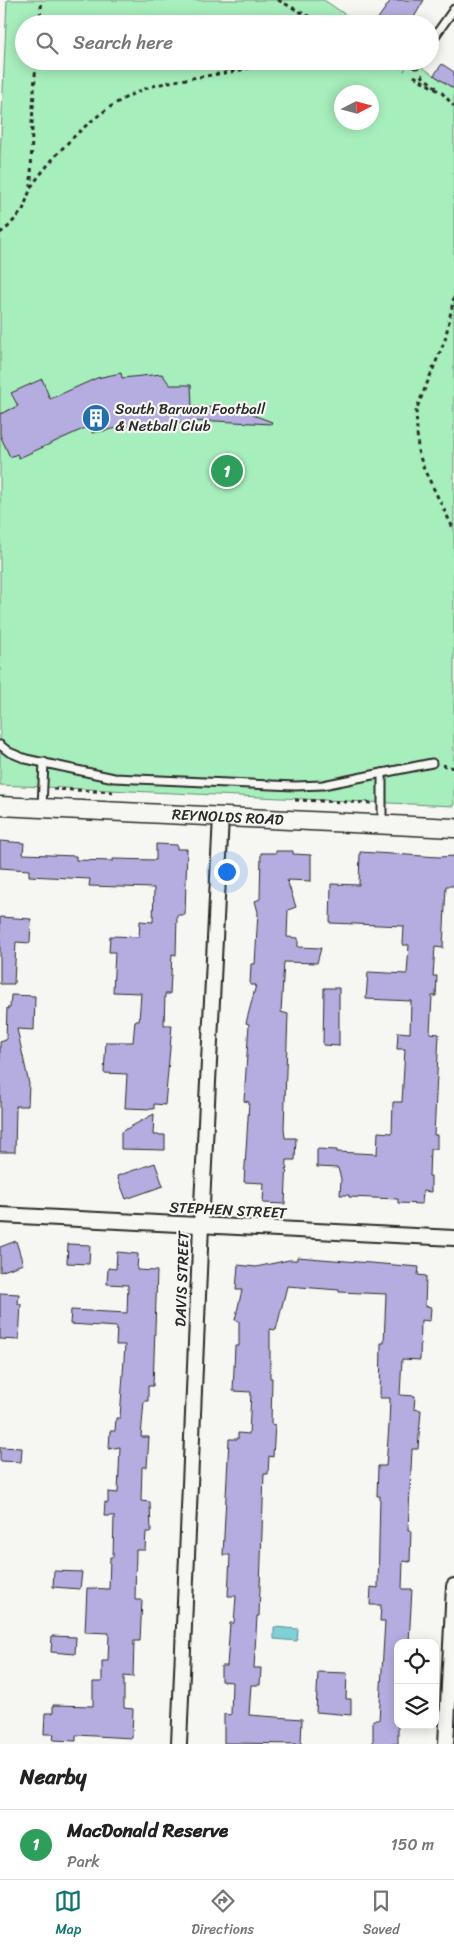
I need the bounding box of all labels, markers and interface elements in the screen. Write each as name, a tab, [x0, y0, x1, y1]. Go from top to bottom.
search box	[15, 15, 439, 70]
text: Search here	[73, 26, 173, 59]
icon: search	[33, 29, 61, 57]
north arrow	[334, 85, 379, 130]
place label: South Barwon Football & Netball Club	[115, 396, 266, 439]
building icon: South Barwon Football & Netball Club	[81, 403, 111, 433]
pin: 1	[211, 452, 243, 490]
street label: REYNOLDS ROAD	[171, 801, 284, 833]
your location	[214, 859, 240, 885]
street label: STEPHEN STREET	[169, 1194, 289, 1226]
street label: DAVIS STREET	[167, 1229, 197, 1327]
map controls	[394, 1639, 439, 1729]
button: locate	[394, 1639, 439, 1684]
button: layers	[394, 1684, 439, 1729]
text: Nearby	[20, 1758, 86, 1796]
text: MacDonald Reserve	[67, 1814, 228, 1847]
text: 1	[33, 1830, 39, 1859]
text: 150 m	[391, 1830, 434, 1859]
text: Park	[67, 1847, 100, 1876]
tab: Map	[54, 1887, 82, 1942]
tab: Directions	[191, 1887, 254, 1942]
tab: Saved	[363, 1887, 400, 1942]

